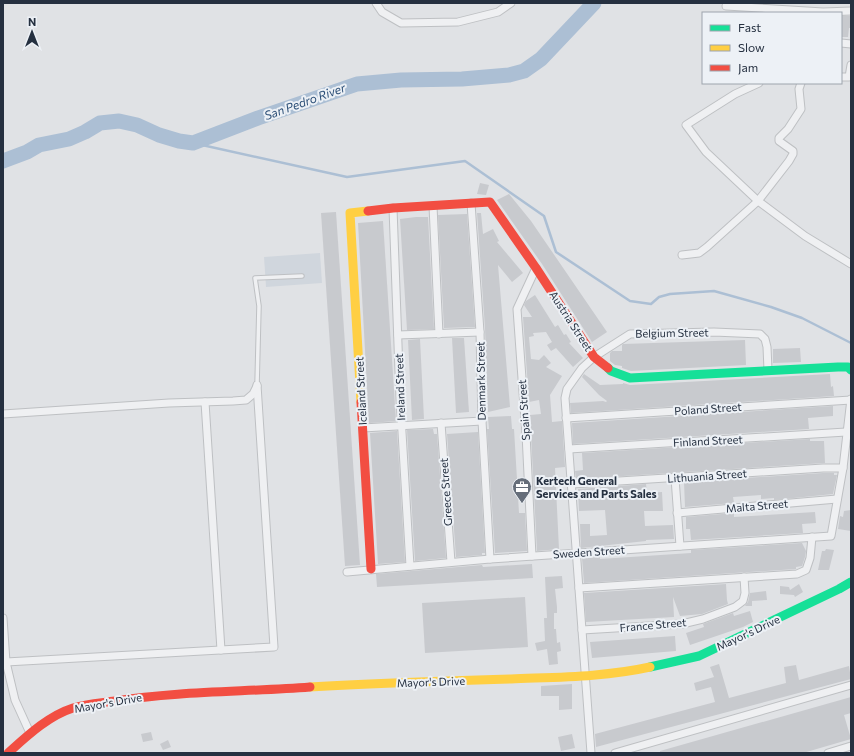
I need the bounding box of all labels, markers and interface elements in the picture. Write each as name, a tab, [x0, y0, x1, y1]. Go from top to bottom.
north arrow	[12, 12, 52, 52]
legend	[702, 12, 842, 84]
text: N	[28, 15, 36, 28]
text: Fast	[738, 20, 761, 34]
text: Slow	[738, 40, 765, 54]
text: Jam	[738, 60, 758, 75]
water label: San Pedro River	[262, 79, 348, 122]
street label: Austria Street	[547, 288, 596, 354]
street label: Belgium Street	[635, 325, 709, 340]
street label: Denmark Street	[473, 341, 488, 421]
street label: Ireland Street	[392, 353, 407, 421]
street label: Iceland Street	[352, 356, 369, 426]
street label: Spain Street	[515, 379, 532, 441]
street label: Poland Street	[674, 400, 743, 417]
street label: Finland Street	[673, 432, 744, 449]
street label: Greece Street	[437, 457, 454, 527]
street label: Lithuania Street	[667, 466, 748, 485]
place label: Kertech General Services and Parts Sales	[536, 474, 657, 500]
office icon: Kertech General Services and Parts Sales	[511, 476, 533, 504]
street label: Malta Street	[725, 496, 789, 515]
street label: Sweden Street	[552, 542, 626, 561]
street label: Mayor's Drive	[714, 612, 782, 653]
street label: France Street	[619, 615, 687, 634]
street label: Mayor's Drive	[397, 674, 466, 689]
street label: Mayor's Drive	[73, 690, 143, 715]

